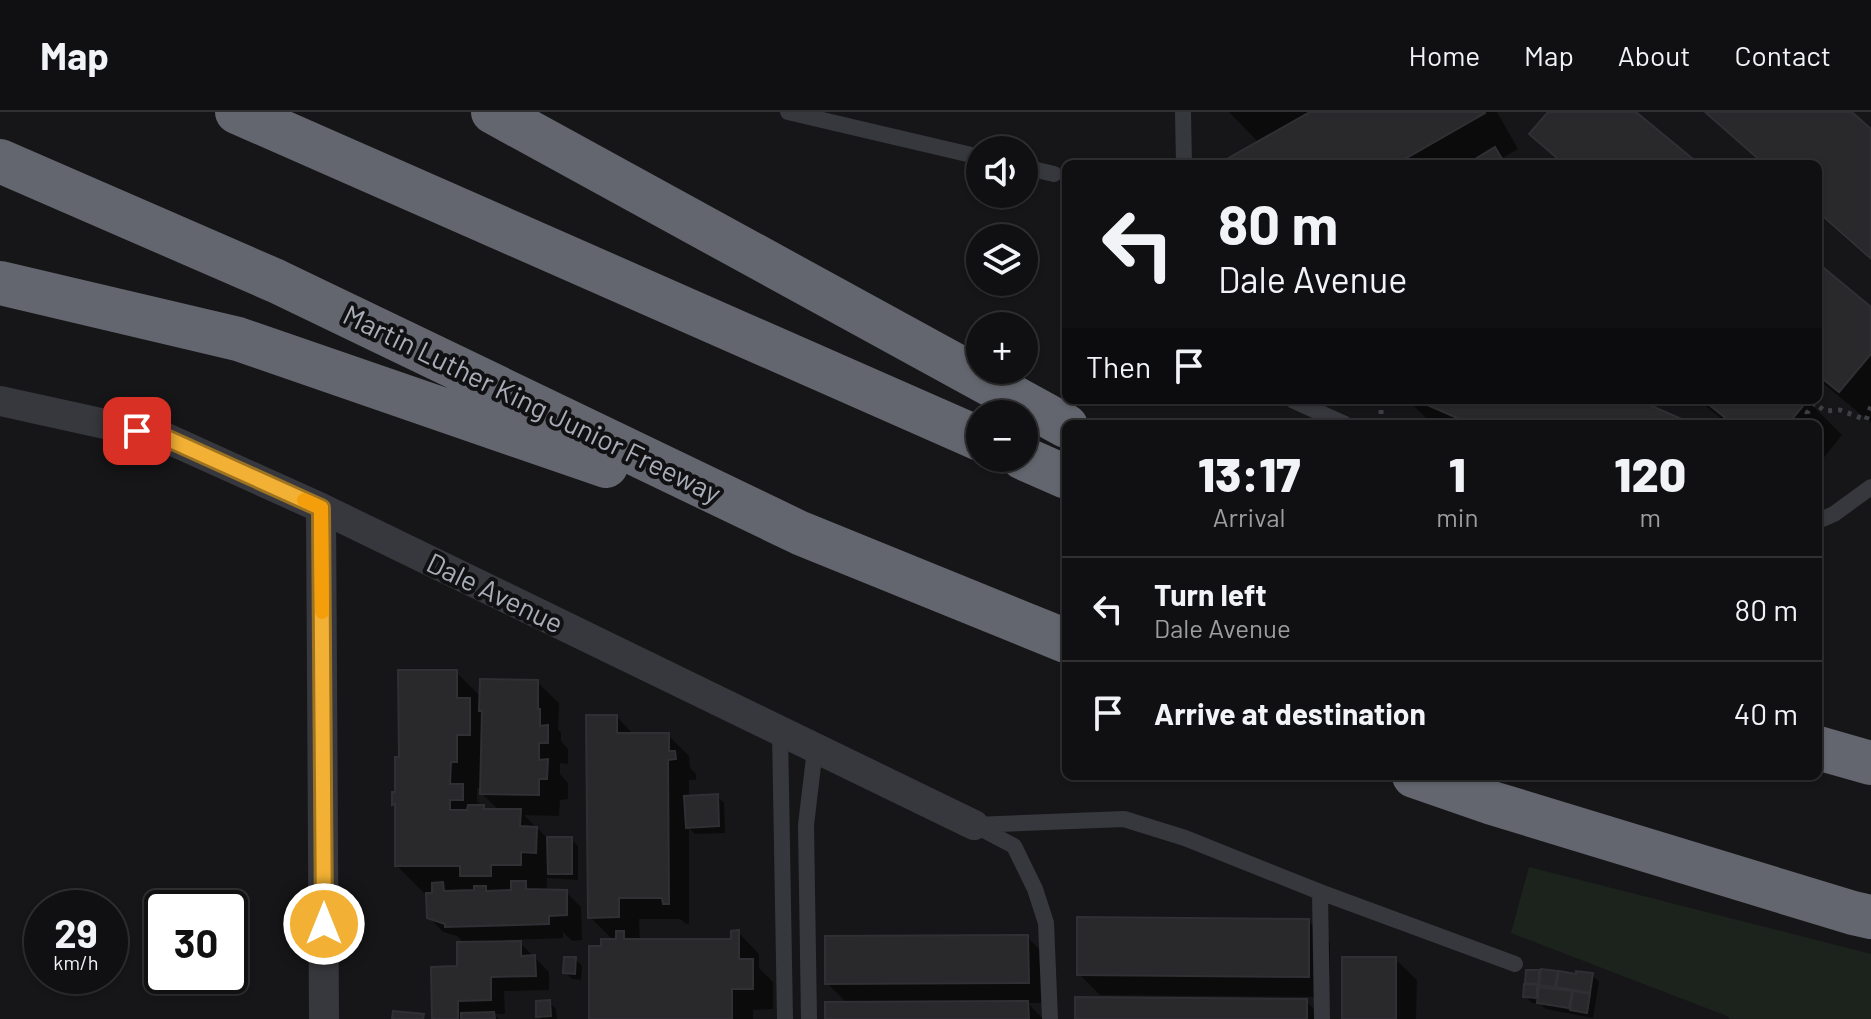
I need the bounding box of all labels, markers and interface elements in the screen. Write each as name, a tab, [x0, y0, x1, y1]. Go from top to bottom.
text: Map	[40, 32, 109, 78]
text: Home	[1409, 38, 1480, 72]
text: Map	[1524, 38, 1574, 72]
text: About	[1618, 38, 1690, 72]
text: Contact	[1734, 38, 1831, 72]
map controls	[966, 136, 1038, 472]
button: sound	[966, 136, 1038, 208]
text: 80 m	[1218, 189, 1338, 256]
icon: left	[1086, 192, 1190, 296]
button: layers	[966, 224, 1038, 296]
text: Dale Avenue	[1218, 257, 1408, 300]
street label: Martin Luther King Junior Freeway	[338, 297, 727, 510]
button: +	[966, 312, 1038, 384]
icon: arrive	[1167, 344, 1211, 388]
text: Then	[1086, 348, 1151, 384]
pin	[103, 397, 171, 465]
button: −	[966, 400, 1038, 472]
icon: arrive	[115, 409, 159, 453]
text: 13:17	[1198, 444, 1300, 502]
text: 1	[1449, 444, 1466, 502]
text: 120	[1614, 444, 1686, 502]
text: Arrival	[1213, 501, 1285, 532]
text: min	[1436, 501, 1478, 532]
text: m	[1639, 501, 1661, 532]
street label: Dale Avenue	[422, 545, 569, 640]
text: Turn left	[1154, 576, 1267, 612]
icon: left	[1086, 587, 1130, 631]
text: 80 m	[1735, 591, 1798, 627]
text: Dale Avenue	[1154, 612, 1291, 643]
icon: arrive	[1086, 691, 1130, 735]
text: Arrive at destination	[1154, 695, 1426, 731]
text: 40 m	[1734, 695, 1798, 731]
position arrow	[282, 882, 366, 966]
speed limit sign: 30	[144, 890, 248, 994]
text: 29	[54, 908, 98, 956]
text: km/h	[53, 950, 99, 974]

